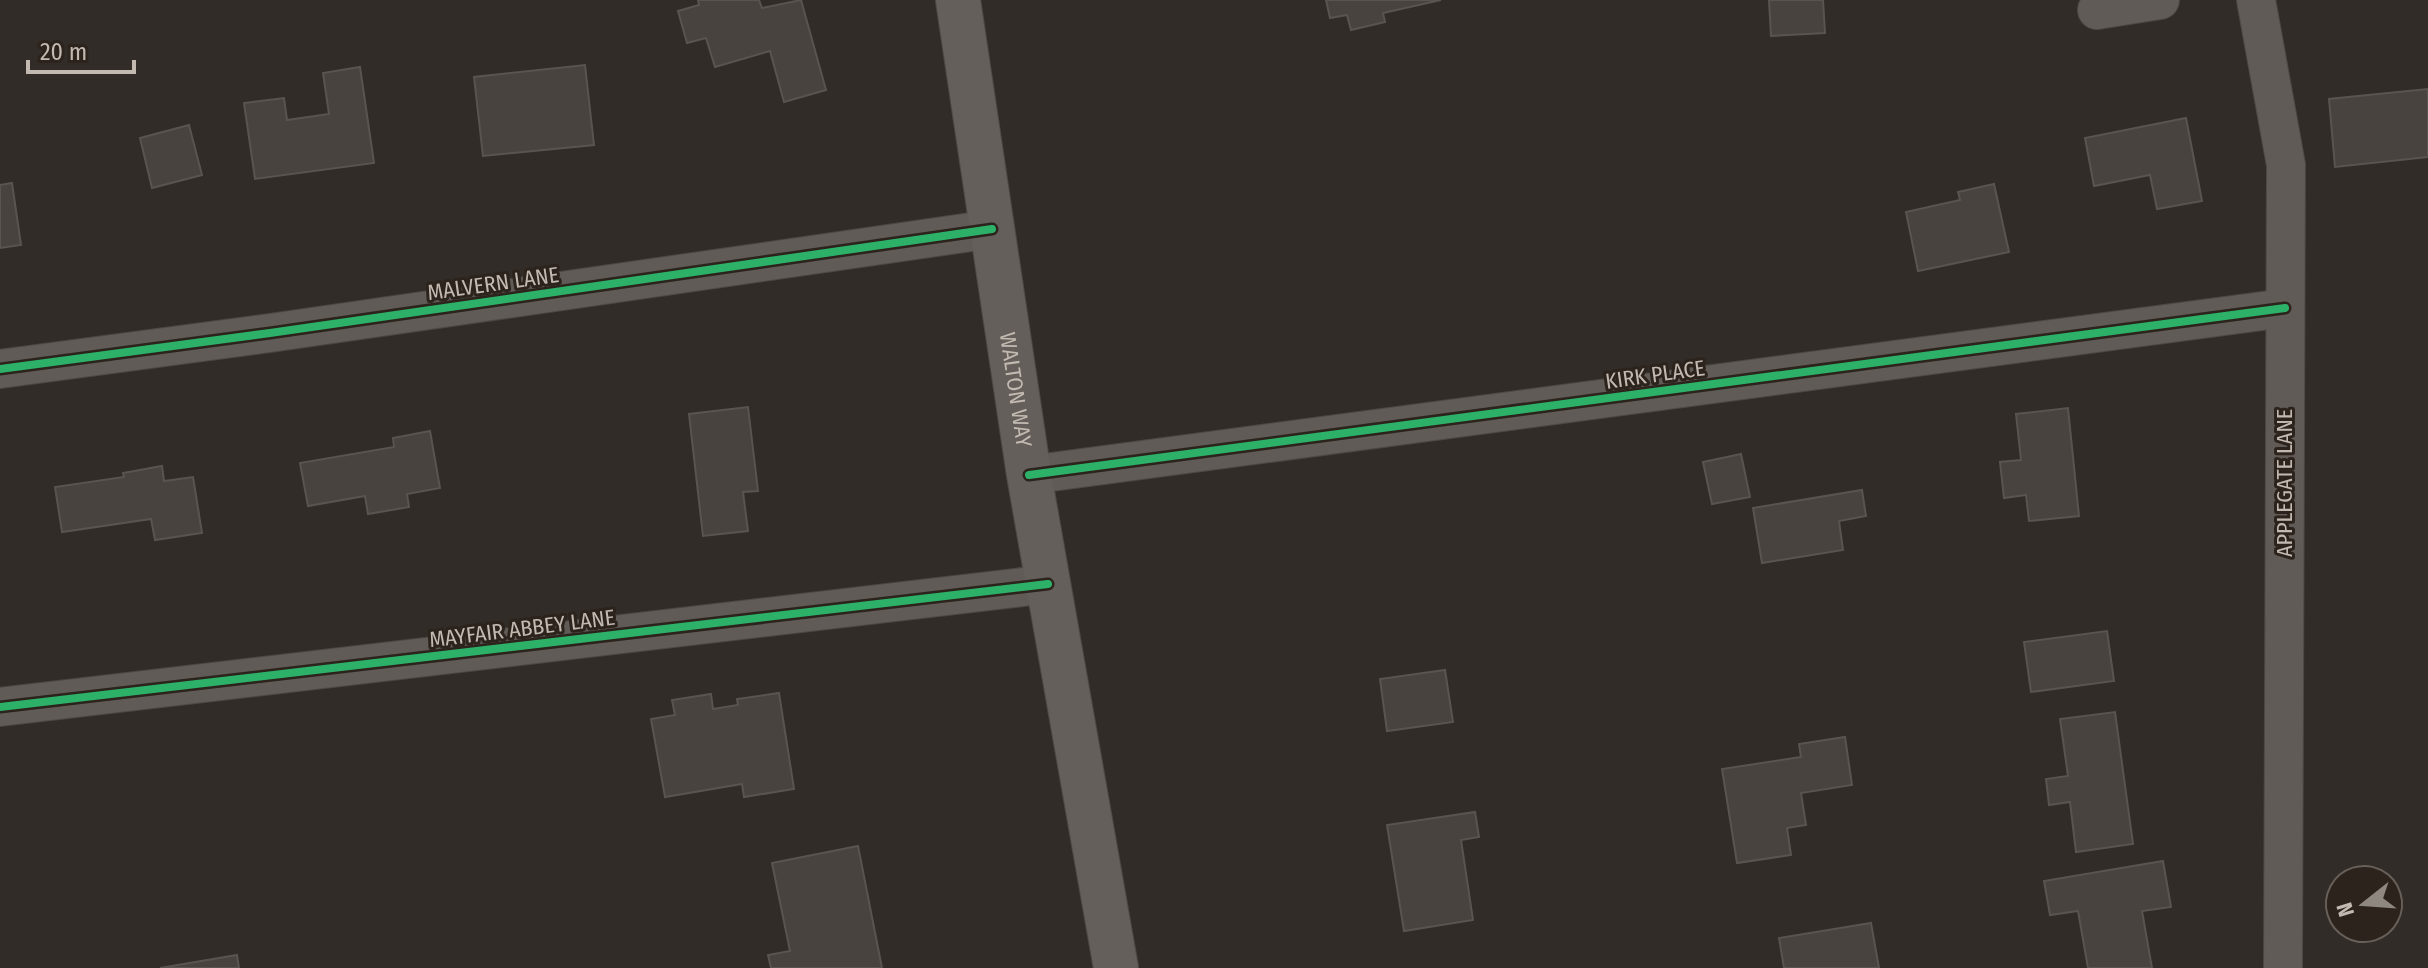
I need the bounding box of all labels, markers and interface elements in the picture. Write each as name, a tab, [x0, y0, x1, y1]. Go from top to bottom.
scale bar	[28, 24, 134, 74]
text: 20 m	[40, 38, 87, 66]
street label: MALVERN LANE	[426, 261, 561, 306]
street label: WALTON WAY	[994, 331, 1038, 449]
street label: KIRK PLACE	[1604, 354, 1707, 395]
street label: APPLEGATE LANE	[2271, 409, 2298, 557]
street label: MAYFAIR ABBEY LANE	[428, 604, 617, 653]
north arrow	[2324, 864, 2404, 944]
text: N	[2331, 899, 2360, 920]

